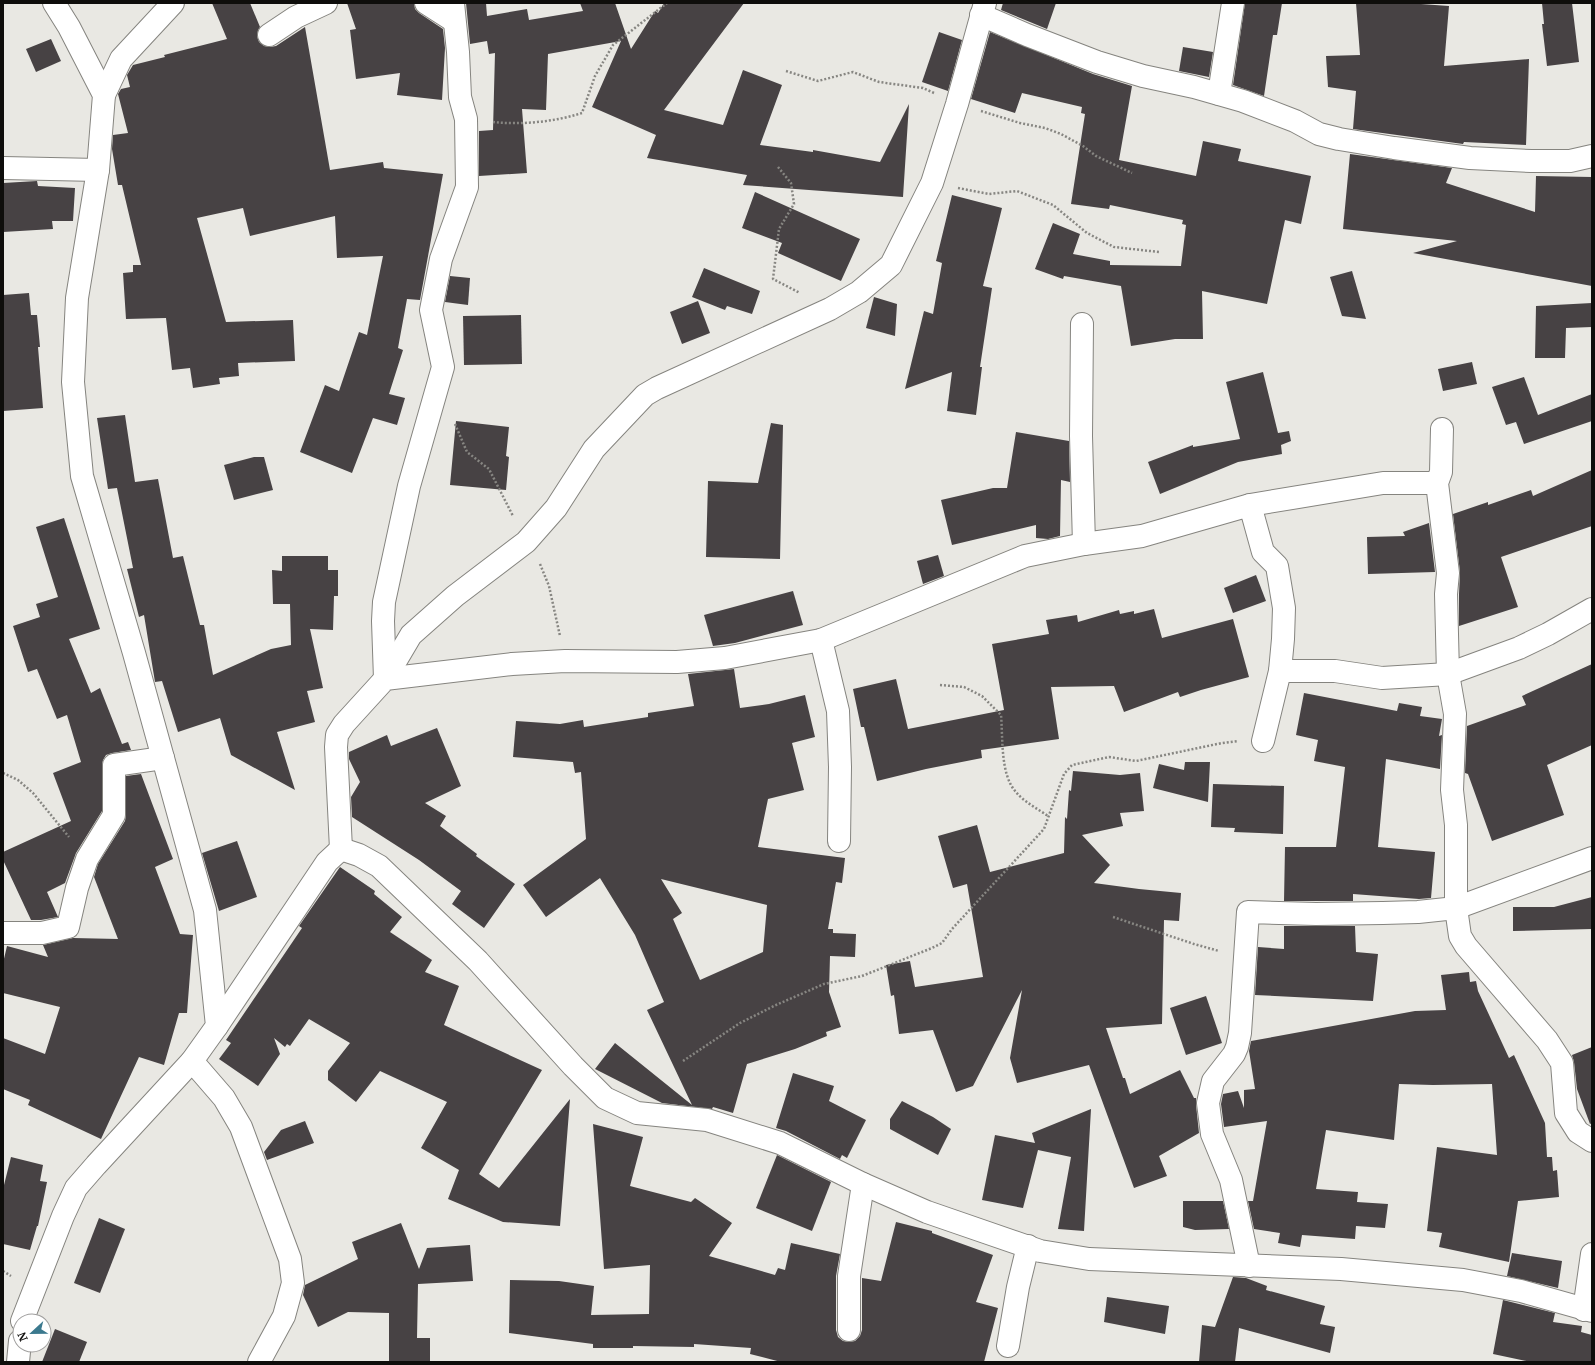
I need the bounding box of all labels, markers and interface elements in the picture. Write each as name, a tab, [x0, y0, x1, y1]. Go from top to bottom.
north arrow	[12, 1313, 52, 1353]
text: N	[14, 1330, 31, 1343]

